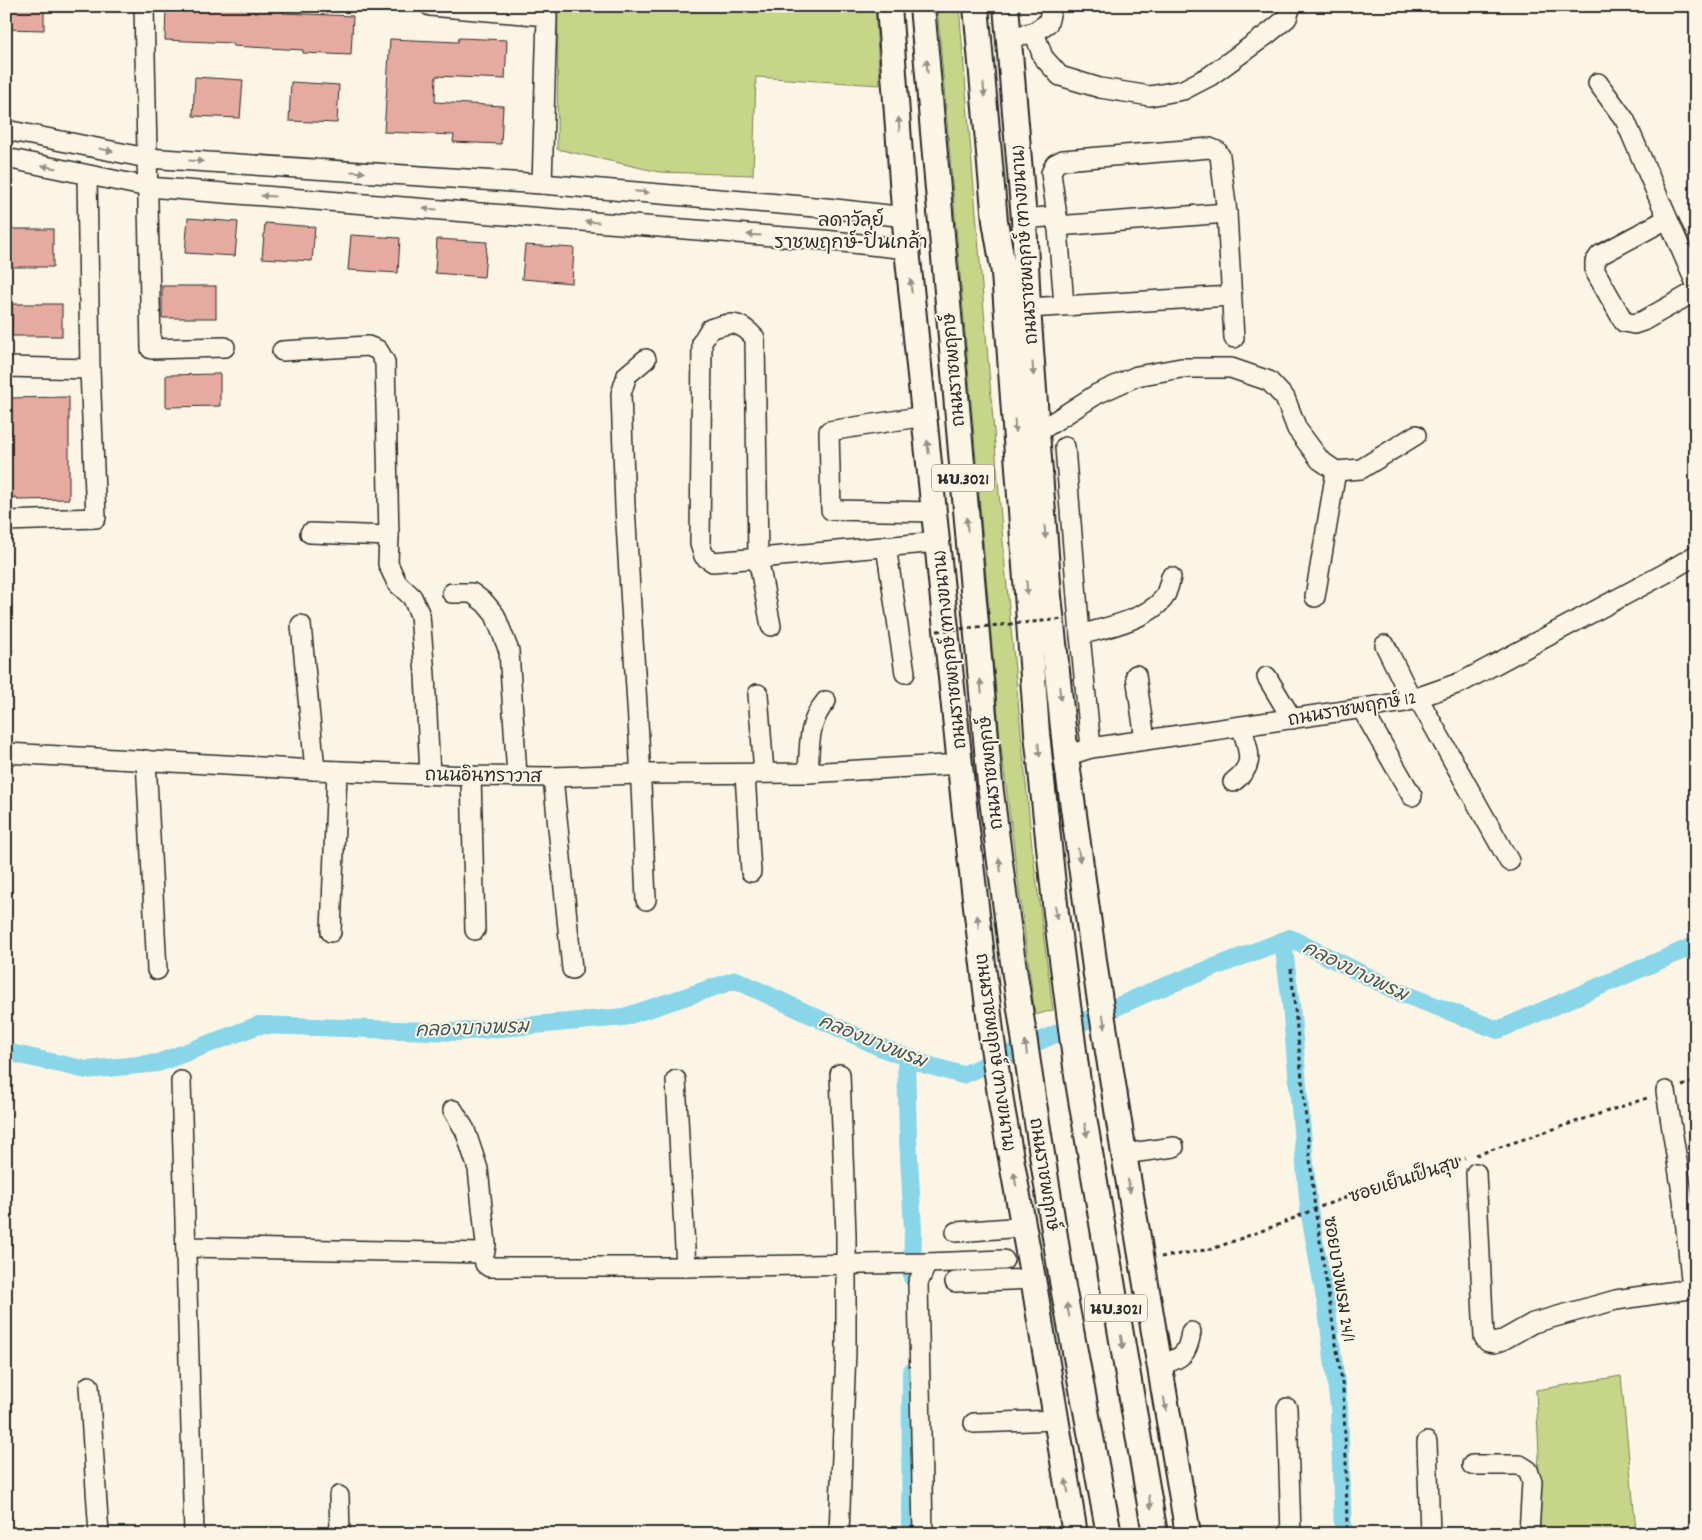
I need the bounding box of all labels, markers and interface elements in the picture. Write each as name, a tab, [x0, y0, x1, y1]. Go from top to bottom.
one-way arrow	[923, 58, 931, 74]
one-way arrow	[980, 82, 988, 98]
one-way arrow	[894, 115, 902, 131]
street label: ถนนราชพฤกษ์ (ทางขนาน)	[1004, 144, 1046, 345]
one-way arrow	[98, 146, 114, 154]
one-way arrow	[188, 157, 204, 165]
one-way arrow	[41, 163, 56, 171]
one-way arrow	[350, 168, 366, 176]
one-way arrow	[635, 189, 651, 197]
one-way arrow	[260, 192, 276, 200]
one-way arrow	[422, 205, 438, 213]
district label: ลดาวัลย์ ราชพฤกษ์-ปิ่นเกล้า	[774, 207, 928, 258]
one-way arrow	[584, 218, 600, 226]
one-way arrow	[746, 230, 762, 238]
one-way arrow	[907, 277, 915, 293]
street label: ถนนราชพฤกษ์	[935, 312, 973, 428]
one-way arrow	[1029, 362, 1037, 378]
one-way arrow	[1011, 419, 1019, 435]
one-way arrow	[924, 439, 932, 455]
road number: นบ.3021	[932, 464, 994, 492]
one-way arrow	[963, 516, 971, 532]
one-way arrow	[1041, 524, 1049, 540]
street label: ถนนราชพฤกษ์ (ทางขนาน)	[926, 549, 974, 751]
one-way arrow	[1023, 581, 1031, 597]
one-way arrow	[977, 678, 985, 694]
street label: ถนนราชพฤกษ์ 12	[1286, 684, 1419, 734]
one-way arrow	[1056, 686, 1064, 702]
street label: ถนนราชพฤกษ์	[971, 715, 1011, 831]
one-way arrow	[1035, 743, 1043, 759]
street label: ถนนอินทราวาส	[425, 763, 543, 791]
one-way arrow	[1075, 847, 1083, 863]
one-way arrow	[996, 857, 1004, 873]
one-way arrow	[1052, 904, 1060, 920]
one-way arrow	[974, 914, 982, 930]
water label: คลองบางพรม	[1297, 936, 1413, 1011]
street label: ถนนราชพฤกษ์ (ทางขนาน)	[967, 951, 1023, 1153]
water label: คลองบางพรม	[814, 1009, 931, 1078]
water label: คลองบางพรม	[415, 1015, 531, 1046]
one-way arrow	[1100, 1015, 1108, 1031]
one-way arrow	[1021, 1040, 1029, 1056]
street label: ถนนราชพฤกษ์	[1021, 1116, 1067, 1233]
one-way arrow	[1082, 1122, 1090, 1138]
street label: ซอยเย็นเป็นสุข	[1345, 1149, 1463, 1211]
one-way arrow	[1011, 1172, 1019, 1187]
one-way arrow	[1126, 1179, 1134, 1195]
street label: ซอยบางพรม 24/1	[1315, 1215, 1360, 1344]
road number: นบ.3021	[1085, 1295, 1147, 1322]
one-way arrow	[1063, 1301, 1071, 1317]
one-way arrow	[1119, 1334, 1127, 1350]
one-way arrow	[1162, 1396, 1170, 1412]
one-way arrow	[1063, 1477, 1071, 1493]
one-way arrow	[1146, 1494, 1154, 1510]

